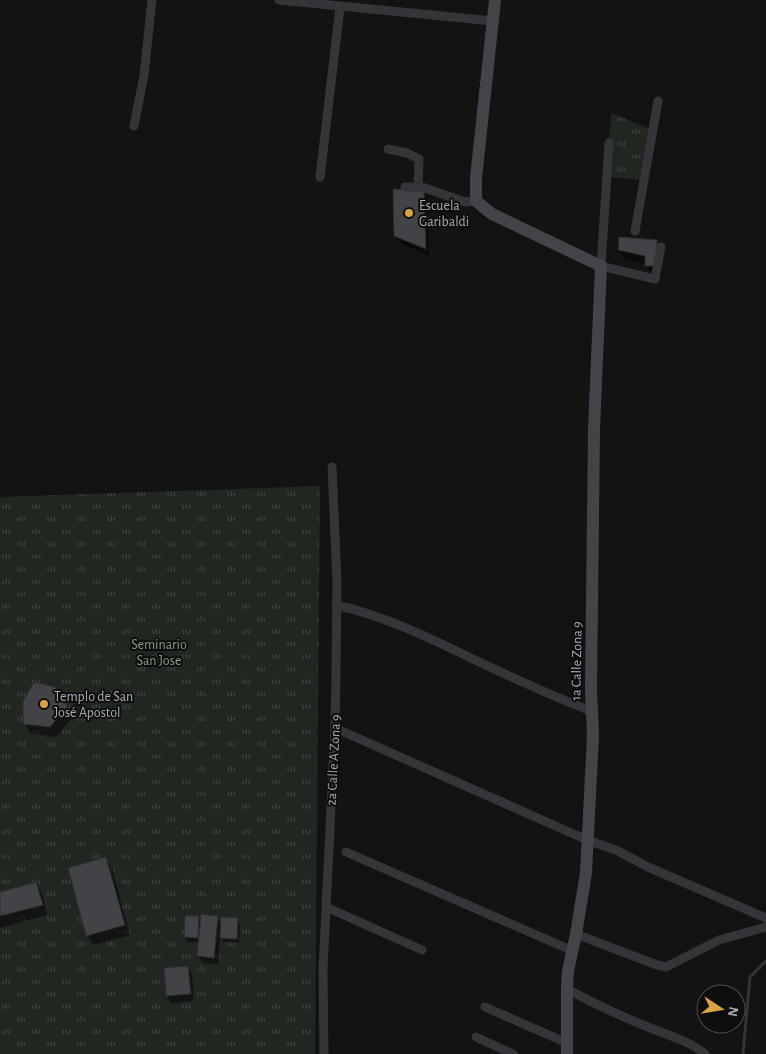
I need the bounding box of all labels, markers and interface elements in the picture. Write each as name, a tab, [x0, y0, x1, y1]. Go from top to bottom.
place label: Escuela Garibaldi	[419, 199, 469, 229]
marker: Escuela Garibaldi	[403, 207, 415, 219]
street label: 1a Calle Zona 9	[569, 621, 585, 701]
park label: Seminario San Jose	[131, 638, 187, 668]
place label: Templo de San José Apostol	[54, 690, 133, 720]
marker: Templo de San José Apostol	[38, 698, 50, 710]
street label: 2a Calle A Zona 9	[325, 714, 343, 806]
north arrow	[696, 984, 746, 1034]
text: N	[725, 1005, 741, 1018]

